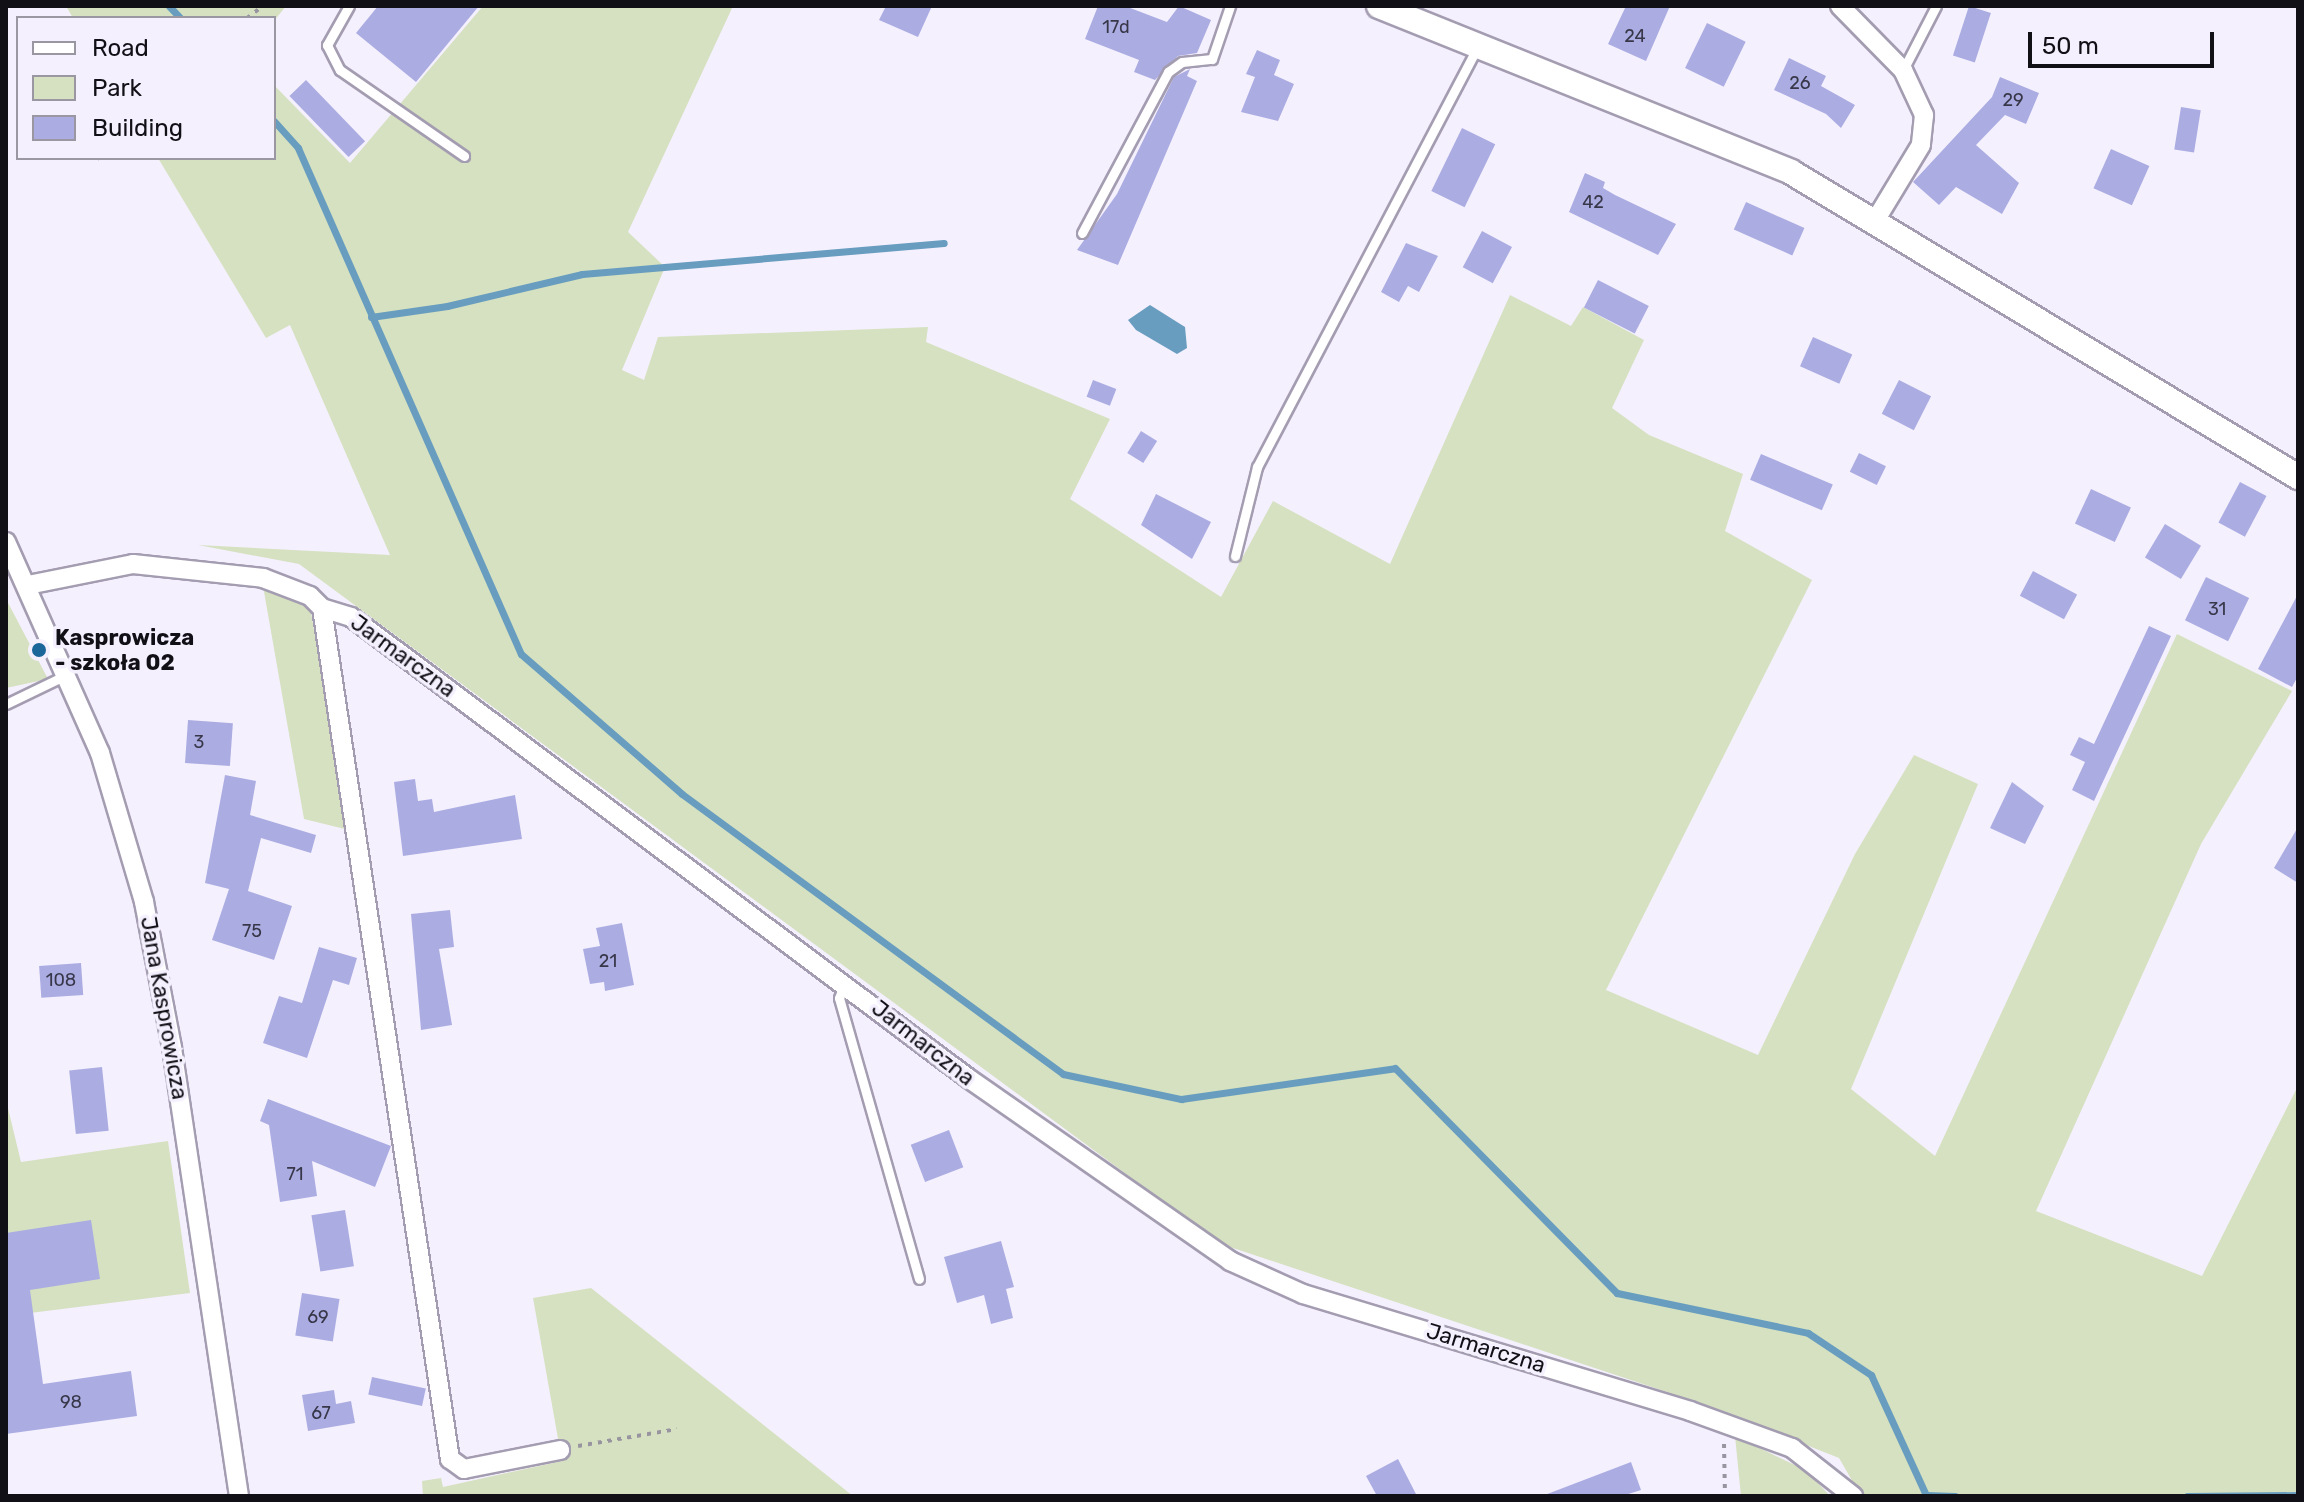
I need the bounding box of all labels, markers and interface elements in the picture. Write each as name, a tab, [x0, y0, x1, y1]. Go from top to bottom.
legend	[16, 16, 276, 160]
house number: 17d	[1102, 16, 1130, 38]
scale bar	[2032, 16, 2218, 66]
house number: 24	[1624, 25, 1646, 47]
text: 50 m	[2042, 32, 2099, 60]
text: Road	[92, 34, 149, 62]
house number: 26	[1789, 72, 1811, 94]
text: Park	[92, 74, 142, 102]
house number: 29	[2002, 89, 2024, 111]
text: Building	[92, 114, 183, 142]
house number: 42	[1582, 191, 1604, 213]
house number: 31	[2208, 598, 2226, 620]
street label: Jarmarczna	[345, 609, 461, 703]
place label: Kasprowicza - szkoła 02	[55, 624, 194, 676]
marker: Kasprowicza - szkoła 02	[30, 641, 48, 659]
house number: 3	[194, 731, 204, 753]
street label: Jana Kasprowicza	[135, 914, 193, 1102]
house number: 75	[242, 920, 262, 942]
house number: 21	[599, 950, 617, 972]
house number: 108	[46, 969, 76, 991]
street label: Jarmarczna	[866, 995, 980, 1091]
house number: 71	[287, 1163, 303, 1185]
house number: 69	[307, 1306, 329, 1328]
street label: Jarmarczna	[1423, 1317, 1549, 1379]
house number: 98	[60, 1391, 82, 1413]
house number: 67	[311, 1402, 331, 1424]

